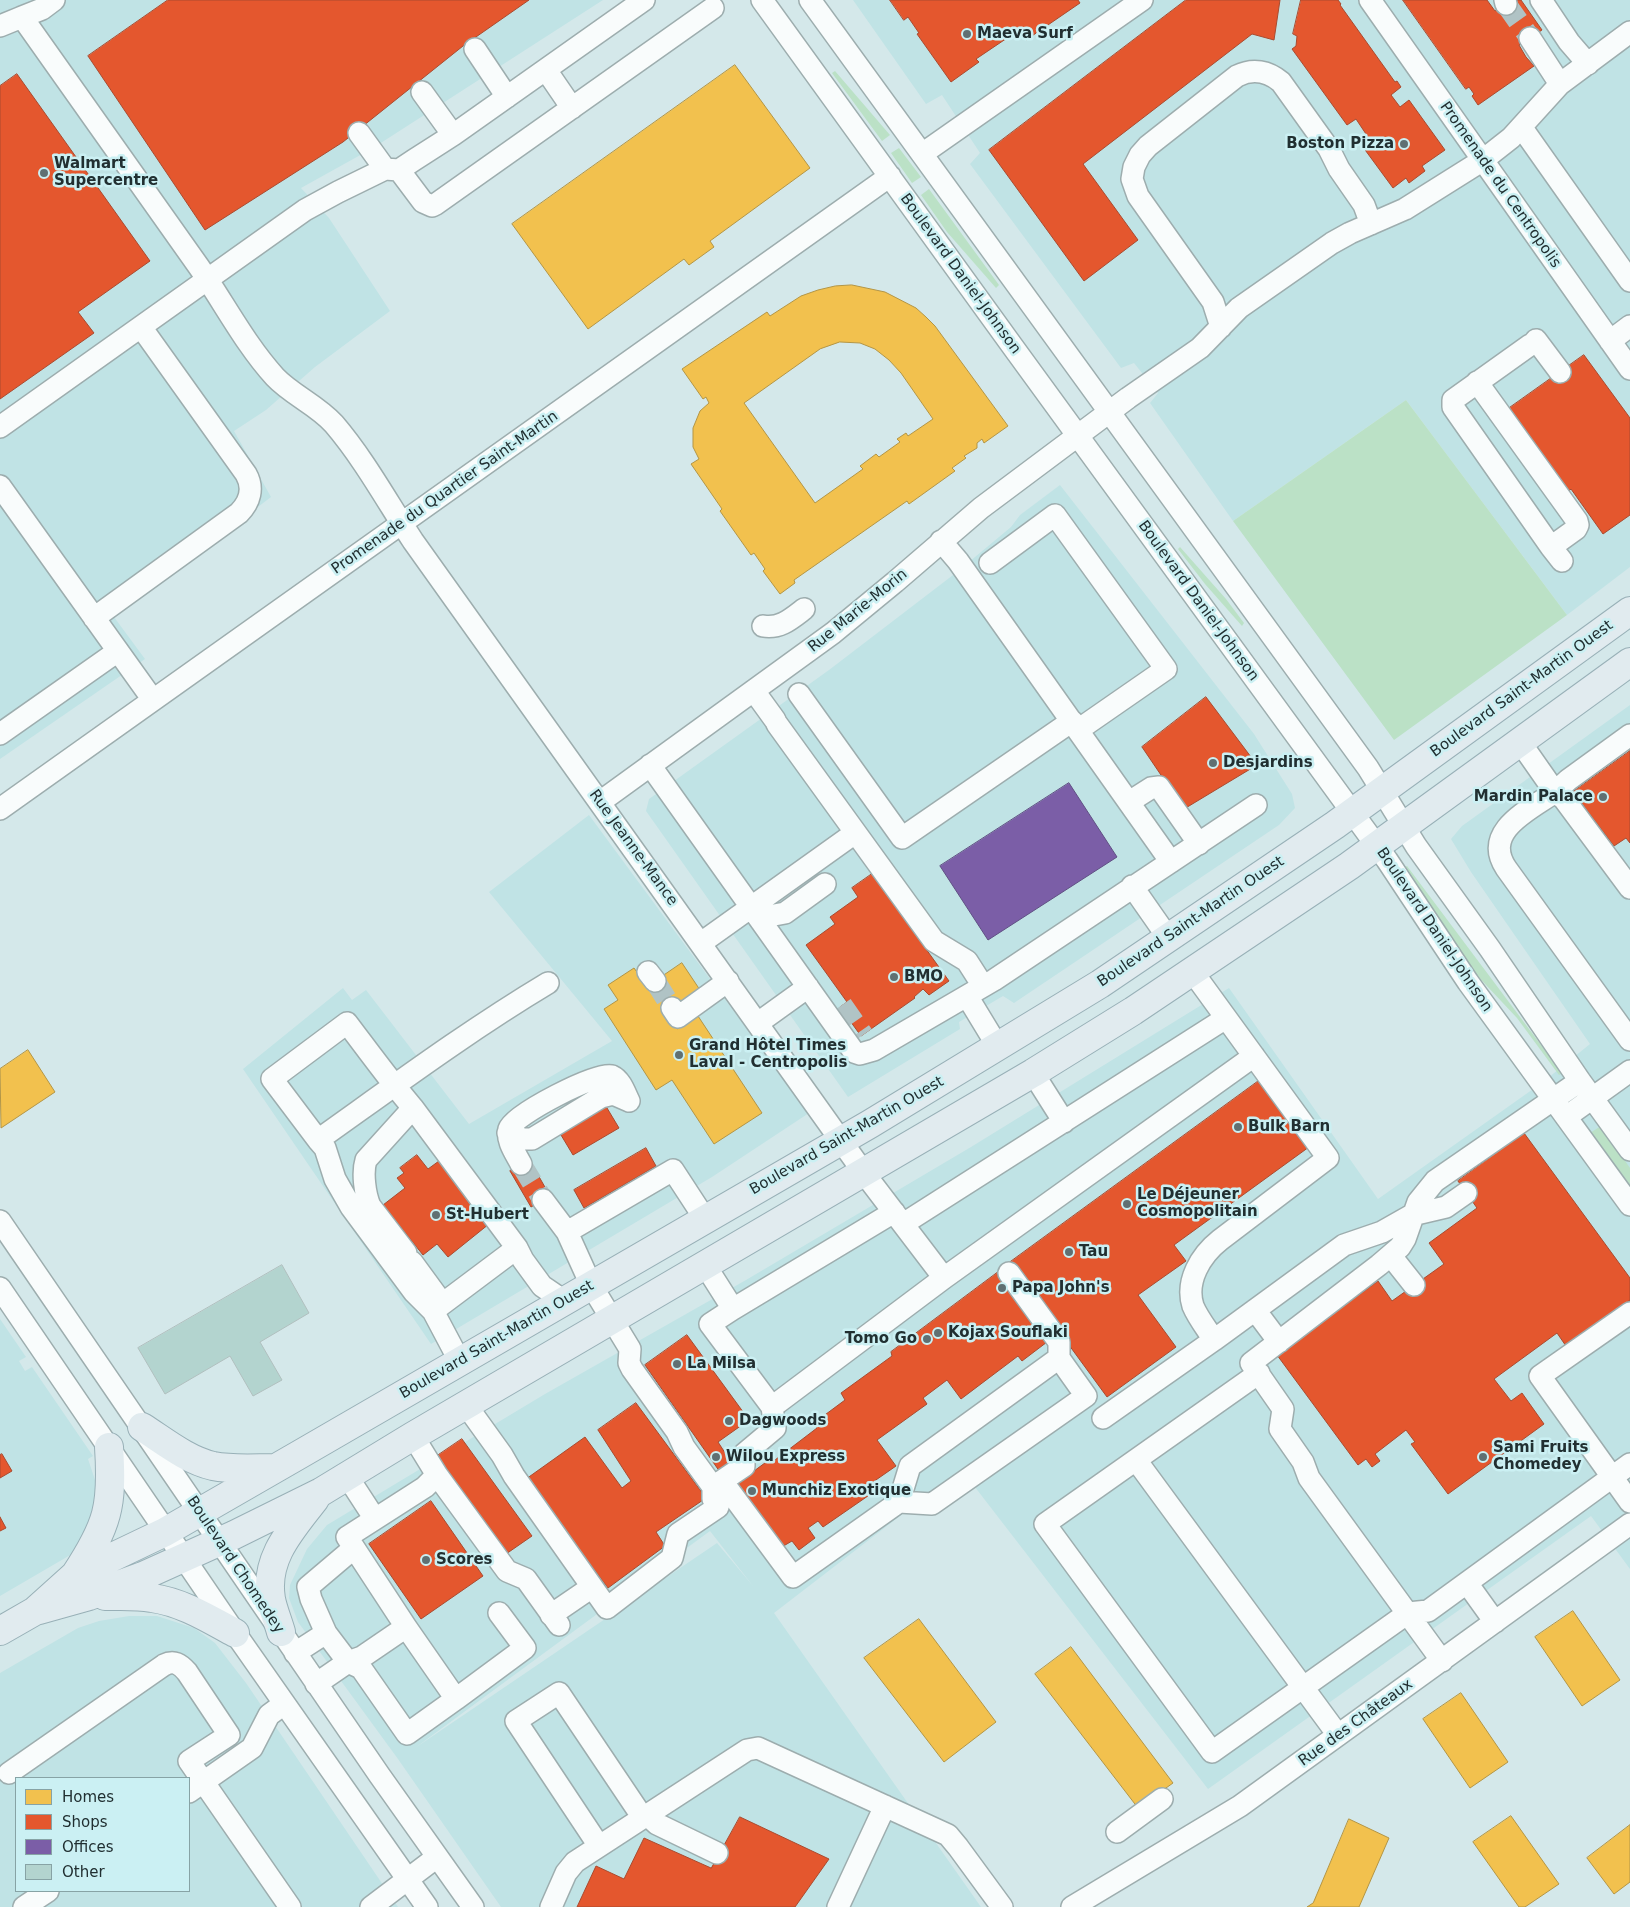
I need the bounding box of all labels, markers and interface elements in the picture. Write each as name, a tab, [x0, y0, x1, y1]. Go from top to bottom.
place label: Maeva Surf	[977, 25, 1073, 43]
marker: Maeva Surf	[961, 28, 973, 40]
street label: Promenade du Centropolis	[1436, 98, 1564, 272]
place label: Boston Pizza	[1286, 135, 1394, 153]
marker: Boston Pizza	[1398, 138, 1410, 150]
place label: Walmart Supercentre	[54, 155, 158, 190]
marker: Walmart Supercentre	[38, 167, 50, 179]
street label: Boulevard Daniel-Johnson	[896, 190, 1024, 358]
street label: Promenade du Quartier Saint-Martin	[328, 408, 562, 578]
street label: Boulevard Daniel-Johnson	[1134, 517, 1262, 685]
street label: Rue Marie-Morin	[805, 566, 911, 656]
street label: Boulevard Saint-Martin Ouest	[1427, 617, 1617, 761]
place label: Desjardins	[1223, 754, 1313, 772]
marker: Desjardins	[1207, 757, 1219, 769]
street label: Rue Jeanne-Mance	[585, 787, 681, 909]
place label: Mardin Palace	[1474, 788, 1593, 806]
marker: Mardin Palace	[1597, 791, 1609, 803]
street label: Boulevard Daniel-Johnson	[1372, 845, 1496, 1015]
street label: Boulevard Saint-Martin Ouest	[1094, 853, 1288, 991]
place label: BMO	[904, 968, 943, 986]
marker: BMO	[888, 971, 900, 983]
place label: Grand Hôtel Times Laval - Centropolis	[689, 1037, 847, 1072]
marker: Grand Hôtel Times Laval - Centropolis	[673, 1049, 685, 1061]
street label: Boulevard Saint-Martin Ouest	[747, 1073, 947, 1199]
place label: Bulk Barn	[1248, 1118, 1330, 1136]
marker: Bulk Barn	[1232, 1121, 1244, 1133]
place label: Le Déjeuner Cosmopolitain	[1137, 1186, 1258, 1221]
marker: Le Déjeuner Cosmopolitain	[1121, 1198, 1133, 1210]
place label: St-Hubert	[446, 1206, 529, 1224]
marker: St-Hubert	[430, 1209, 442, 1221]
place label: Tau	[1079, 1243, 1108, 1261]
marker: Tau	[1063, 1246, 1075, 1258]
street label: Boulevard Saint-Martin Ouest	[397, 1277, 597, 1403]
place label: Papa John's	[1012, 1279, 1110, 1297]
marker: Papa John's	[996, 1282, 1008, 1294]
place label: Kojax Souflaki	[948, 1324, 1068, 1342]
marker: Kojax Souflaki	[932, 1327, 944, 1339]
place label: Tomo Go	[845, 1330, 917, 1348]
marker: Tomo Go	[921, 1333, 933, 1345]
place label: La Milsa	[687, 1355, 756, 1373]
marker: La Milsa	[671, 1358, 683, 1370]
place label: Dagwoods	[739, 1412, 826, 1430]
marker: Dagwoods	[723, 1415, 735, 1427]
place label: Sami Fruits Chomedey	[1493, 1439, 1589, 1474]
place label: Wilou Express	[726, 1448, 845, 1466]
marker: Wilou Express	[710, 1451, 722, 1463]
marker: Sami Fruits Chomedey	[1477, 1451, 1489, 1463]
place label: Munchiz Exotique	[762, 1482, 911, 1500]
marker: Munchiz Exotique	[746, 1485, 758, 1497]
street label: Boulevard Chomedey	[182, 1493, 288, 1637]
place label: Scores	[436, 1551, 492, 1569]
marker: Scores	[420, 1554, 432, 1566]
street label: Rue des Châteaux	[1296, 1676, 1416, 1770]
legend	[15, 1777, 190, 1892]
text: Homes	[62, 1788, 114, 1806]
text: Shops	[62, 1813, 108, 1831]
text: Offices	[62, 1838, 114, 1856]
text: Other	[62, 1863, 105, 1881]

